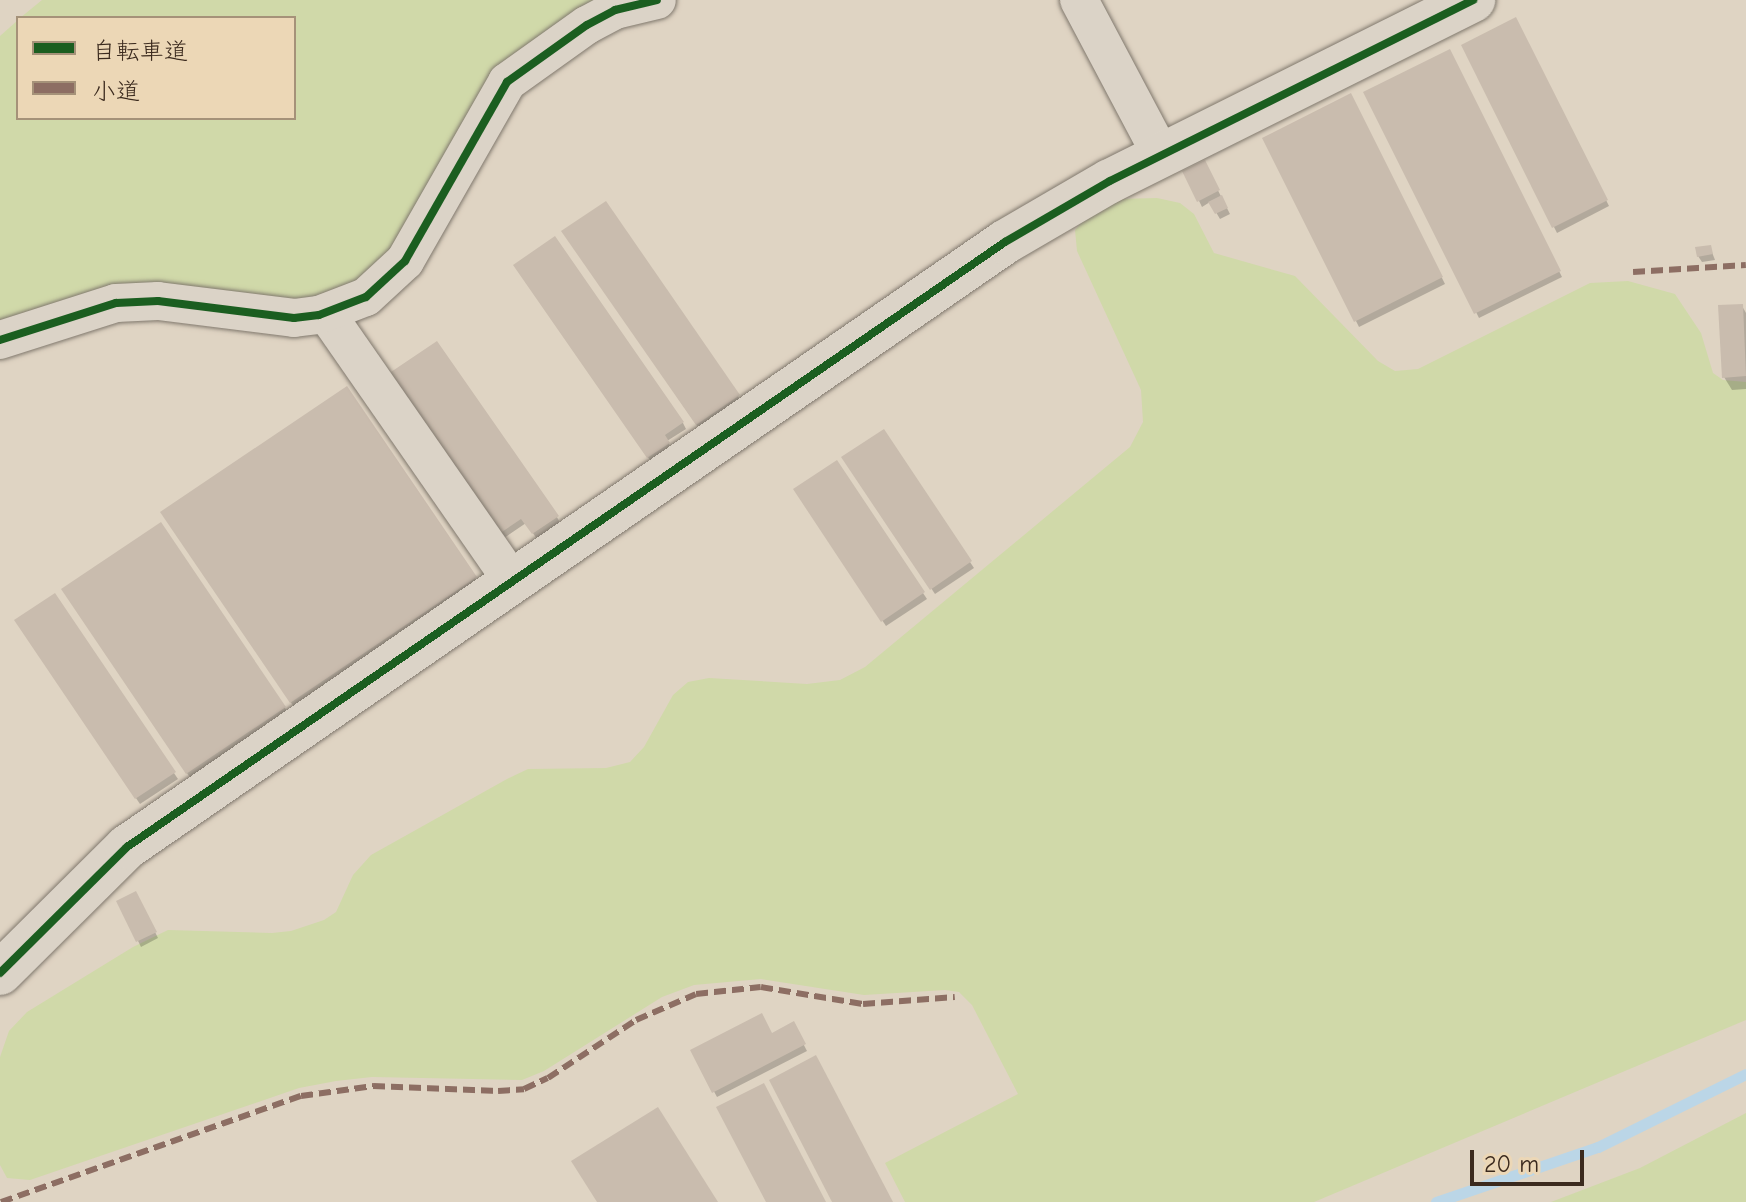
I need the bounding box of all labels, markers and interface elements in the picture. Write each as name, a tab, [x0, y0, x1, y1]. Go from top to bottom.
legend	[16, 16, 296, 120]
text: 自転車道	[92, 37, 188, 65]
text: 小道	[92, 77, 140, 105]
scale bar	[1474, 1134, 1588, 1184]
text: 20 m	[1484, 1150, 1539, 1178]

